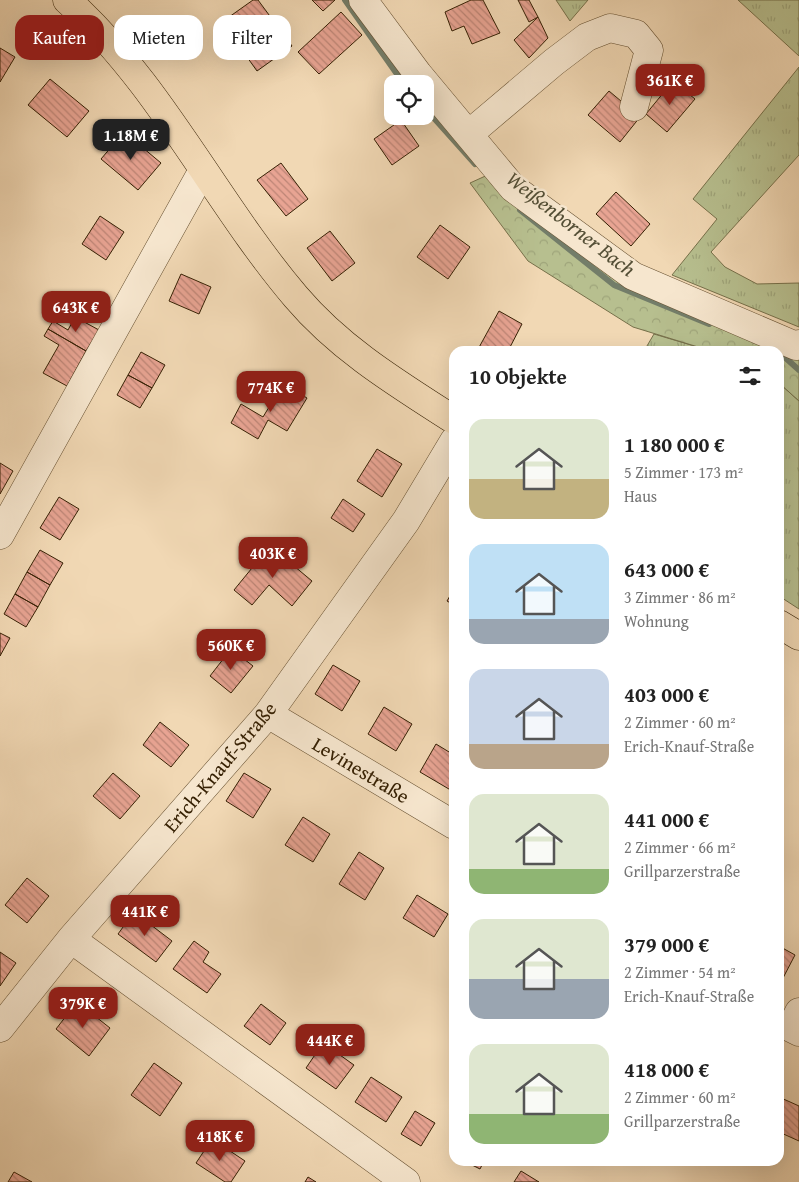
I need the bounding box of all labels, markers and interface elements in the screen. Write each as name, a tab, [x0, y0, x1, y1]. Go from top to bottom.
chip: Kaufen	[15, 15, 104, 60]
chip: Mieten	[114, 15, 203, 60]
chip: Filter	[213, 15, 291, 60]
pin: 361K €	[629, 64, 711, 106]
text: 361K €	[647, 68, 693, 92]
map controls	[384, 75, 434, 125]
button: locate	[384, 75, 434, 125]
pin: 1.18M €	[85, 119, 177, 161]
text: 1.18M €	[104, 123, 158, 147]
water label: Weißenborner Bach	[500, 163, 643, 284]
pin: 643K €	[35, 290, 117, 333]
text: 643K €	[53, 295, 99, 319]
text: 10 Objekte	[469, 361, 567, 392]
icon: filters	[736, 362, 764, 390]
pin: 774K €	[230, 370, 312, 413]
text: 774K €	[248, 375, 294, 399]
text: 1 180 000 €	[624, 429, 725, 460]
icon: home	[509, 439, 569, 499]
text: 5 Zimmer · 173 m²	[624, 460, 743, 484]
text: Haus	[624, 484, 657, 508]
pin: 403K €	[232, 536, 314, 579]
text: 403K €	[250, 541, 296, 565]
text: 643 000 €	[624, 554, 709, 585]
icon: home	[509, 564, 569, 624]
text: 3 Zimmer · 86 m²	[624, 585, 736, 609]
text: Wohnung	[624, 609, 689, 633]
pin: 560K €	[190, 628, 272, 671]
text: 560K €	[208, 633, 254, 657]
text: 403 000 €	[624, 679, 709, 710]
icon: home	[509, 689, 569, 749]
street label: Erich-Knauf-Straße	[156, 695, 283, 838]
text: 2 Zimmer · 60 m²	[624, 710, 736, 734]
street label: Levinestraße	[307, 729, 415, 810]
text: Erich-Knauf-Straße	[624, 734, 754, 758]
text: 441 000 €	[624, 804, 709, 835]
icon: home	[509, 814, 569, 874]
text: 2 Zimmer · 66 m²	[624, 835, 736, 859]
text: Grillparzerstraße	[624, 859, 740, 883]
pin: 441K €	[104, 894, 186, 937]
text: 441K €	[122, 899, 168, 923]
text: 379 000 €	[624, 929, 709, 960]
icon: home	[509, 939, 569, 999]
text: 2 Zimmer · 54 m²	[624, 960, 736, 984]
text: Erich-Knauf-Straße	[624, 984, 754, 1008]
pin: 379K €	[42, 986, 124, 1029]
text: 379K €	[60, 991, 106, 1015]
pin: 444K €	[289, 1024, 371, 1066]
text: 444K €	[307, 1028, 353, 1052]
text: 418 000 €	[624, 1054, 709, 1085]
icon: home	[509, 1064, 569, 1124]
text: 2 Zimmer · 60 m²	[624, 1085, 736, 1109]
text: Grillparzerstraße	[624, 1109, 740, 1133]
pin: 418K €	[179, 1120, 261, 1162]
text: 418K €	[197, 1124, 243, 1148]

